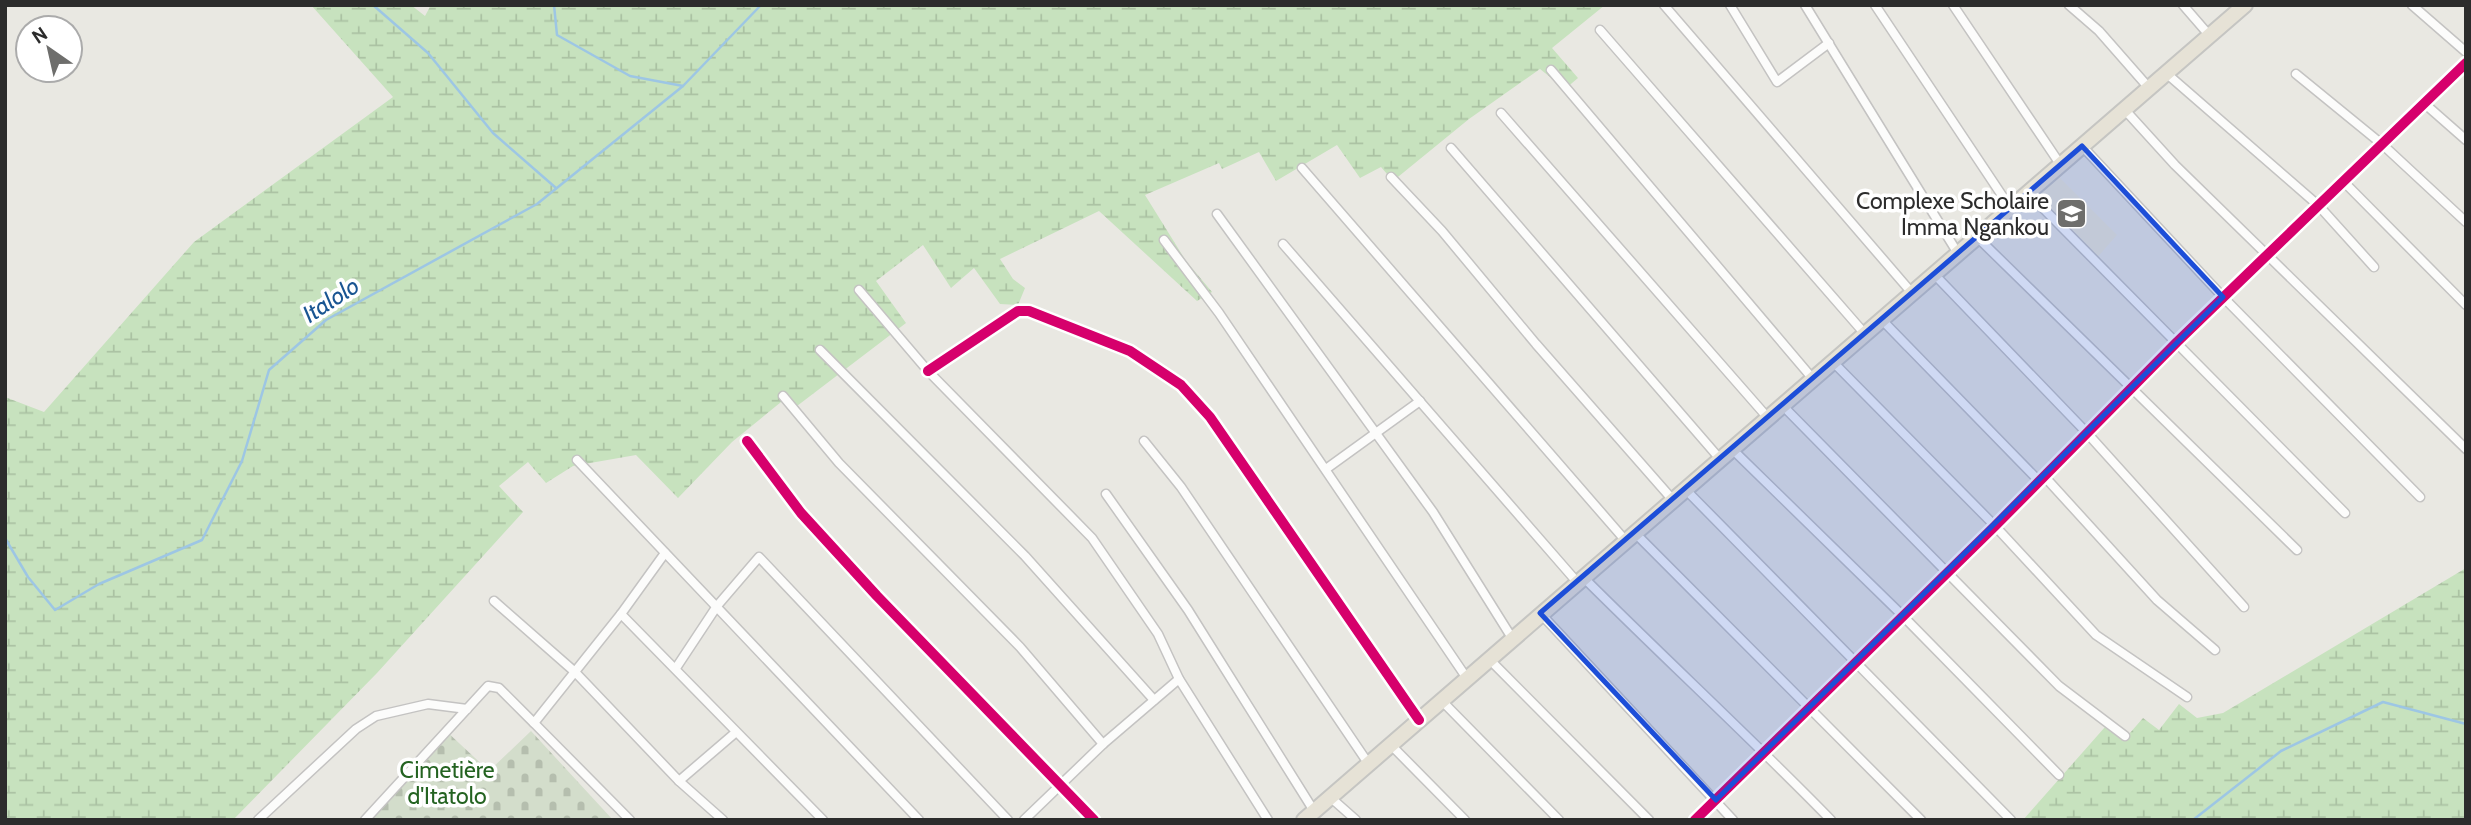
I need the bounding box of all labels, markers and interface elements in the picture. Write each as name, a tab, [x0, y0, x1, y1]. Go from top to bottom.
north arrow	[14, 14, 84, 84]
text: N	[28, 22, 52, 49]
place label: Complexe Scholaire Imma Ngankou	[1856, 187, 2049, 241]
school or university icon: Complexe Scholaire Imma Ngankou	[2055, 197, 2089, 231]
water label: Italolo	[297, 271, 364, 329]
park label: Cimetière d'Itatolo	[400, 756, 495, 810]

